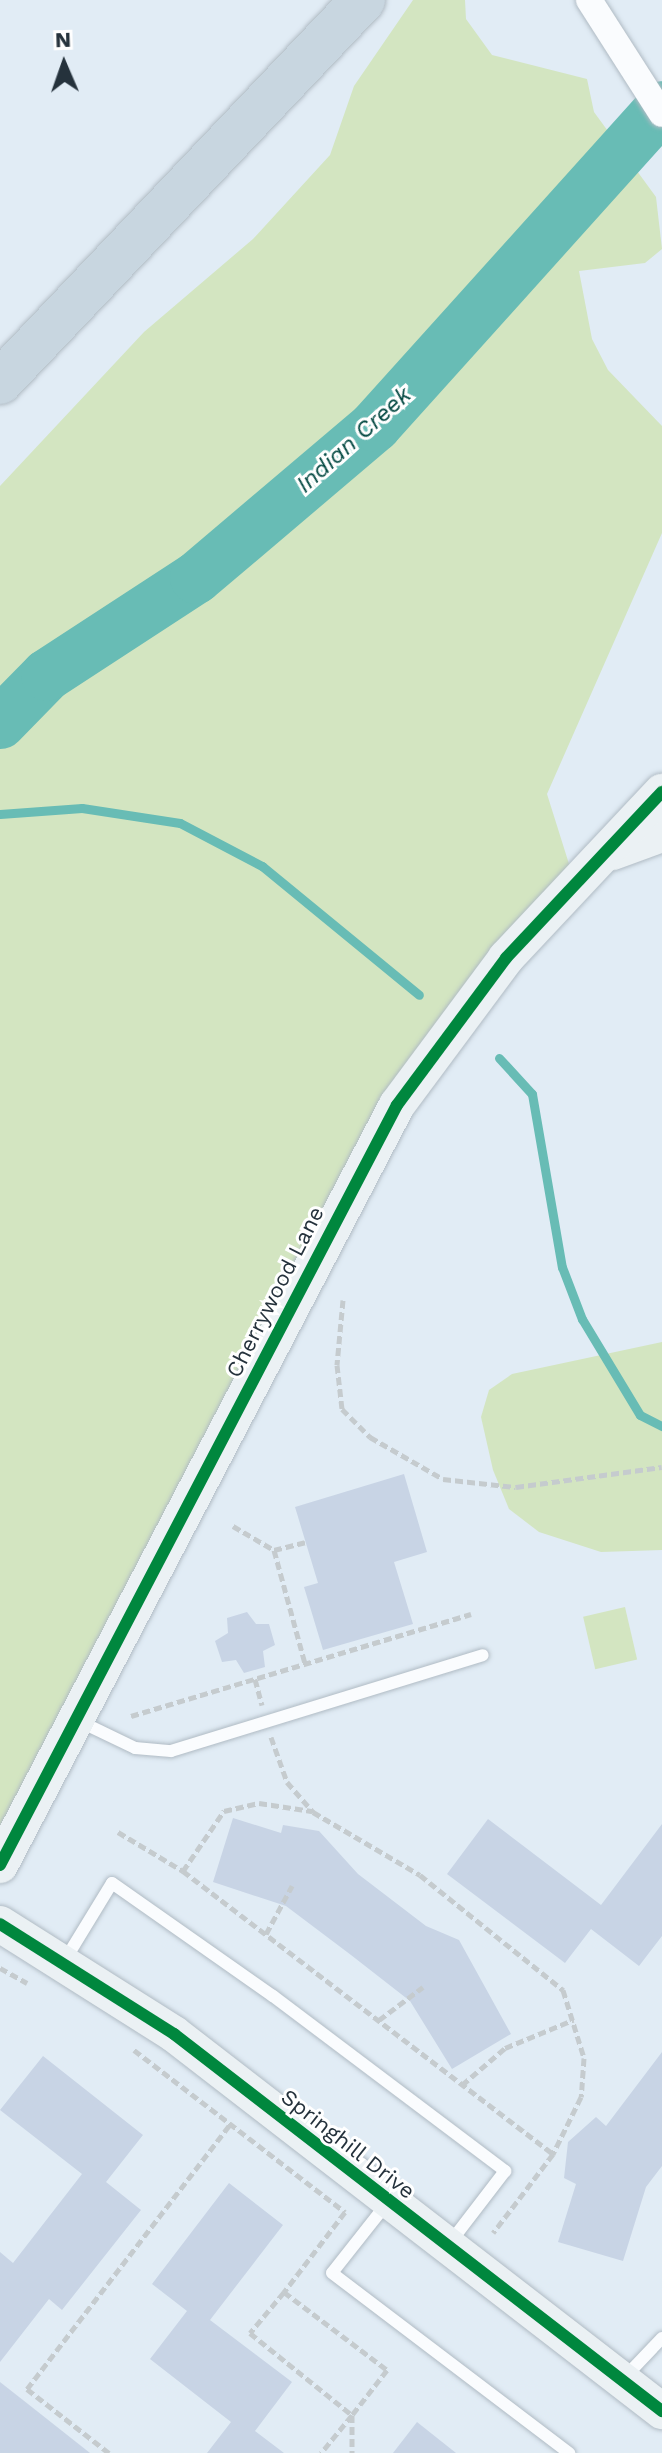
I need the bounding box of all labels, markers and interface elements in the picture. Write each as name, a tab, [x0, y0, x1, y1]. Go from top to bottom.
north arrow	[24, 24, 104, 104]
text: N	[55, 27, 72, 52]
water label: Indian Creek	[291, 381, 417, 499]
street label: Cherrywood Lane	[220, 1202, 330, 1382]
street label: Springhill Drive	[276, 2083, 420, 2205]

